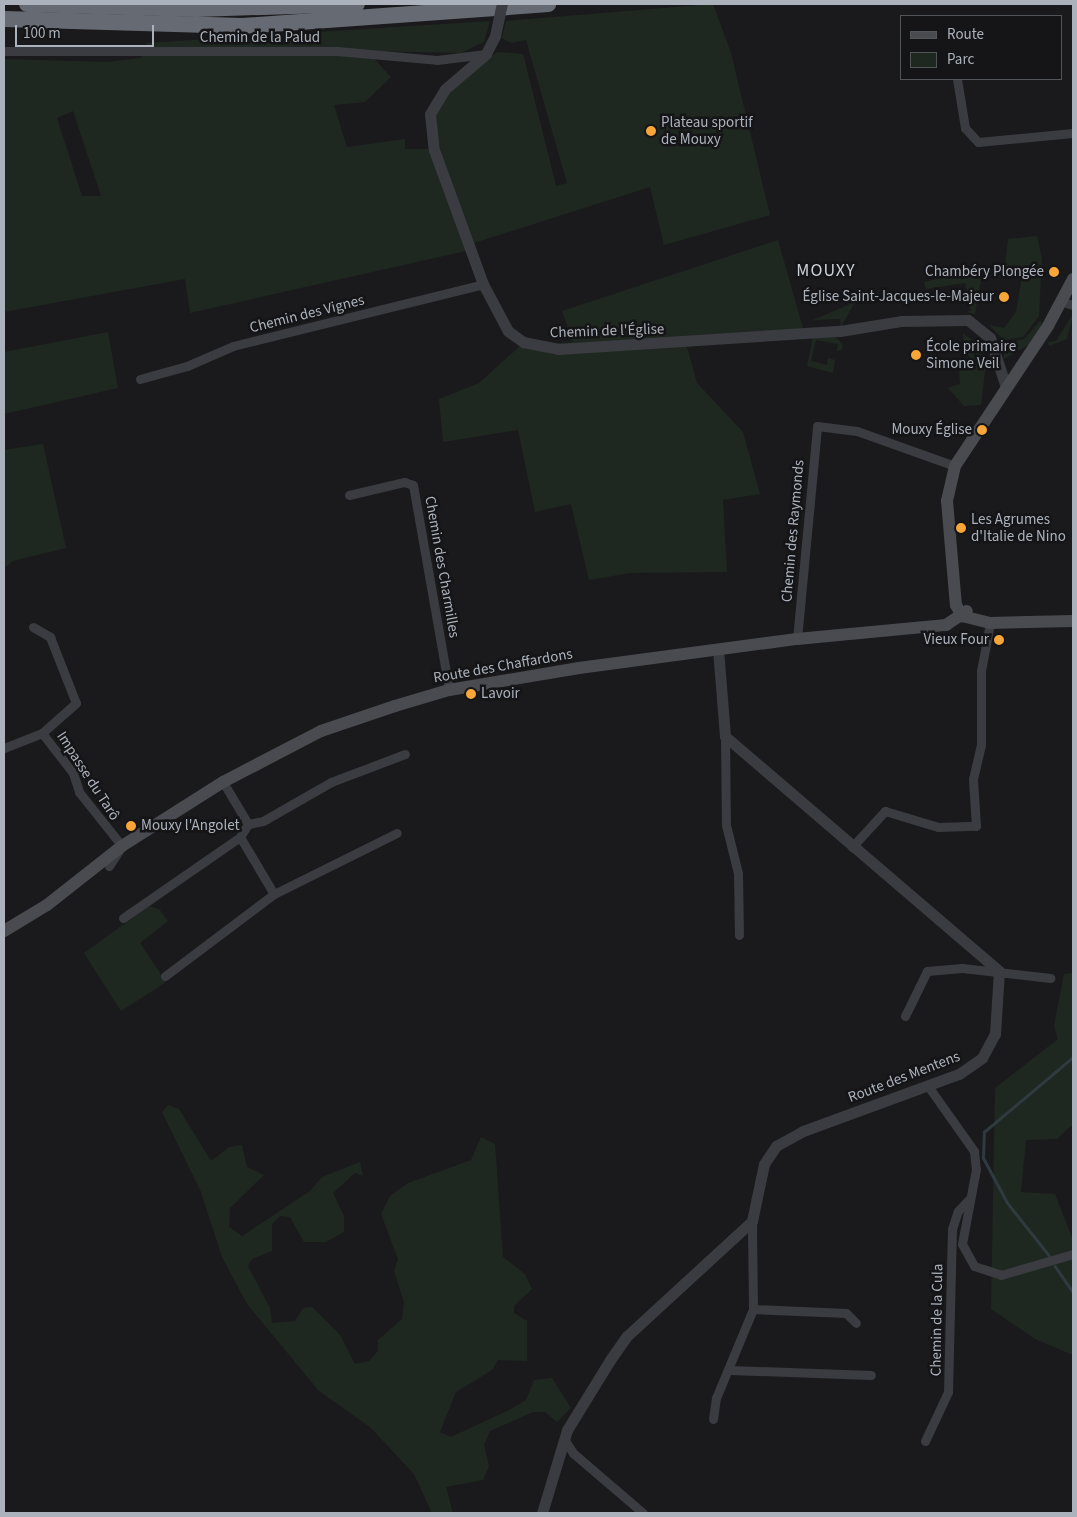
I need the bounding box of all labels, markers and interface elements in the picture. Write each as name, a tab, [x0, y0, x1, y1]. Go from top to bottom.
scale bar	[18, 15, 156, 47]
legend	[900, 15, 1062, 80]
text: 100 m	[23, 23, 61, 44]
text: Route	[947, 24, 984, 45]
street label: Chemin de la Palud	[200, 29, 320, 47]
text: Parc	[947, 49, 974, 70]
place label: Plateau sportif de Mouxy	[661, 113, 753, 148]
marker: Plateau sportif de Mouxy	[645, 125, 657, 137]
district label: MOUXY	[796, 260, 856, 282]
place label: Chambéry Plongée	[925, 263, 1044, 281]
marker: Chambéry Plongée	[1048, 266, 1060, 278]
place label: Église Saint-Jacques-le-Majeur	[802, 288, 994, 306]
street label: Chemin des Vignes	[248, 291, 366, 337]
marker: Église Saint-Jacques-le-Majeur	[998, 291, 1010, 303]
street label: Chemin de l'Église	[549, 320, 665, 342]
place label: École primaire Simone Veil	[926, 337, 1016, 372]
marker: École primaire Simone Veil	[910, 349, 922, 361]
place label: Mouxy Église	[891, 421, 972, 439]
marker: Mouxy Église	[976, 424, 988, 436]
street label: Chemin des Raymonds	[778, 459, 808, 603]
street label: Chemin des Charmilles	[421, 495, 463, 639]
place label: Les Agrumes d'Italie de Nino	[971, 510, 1066, 545]
marker: Les Agrumes d'Italie de Nino	[955, 522, 967, 534]
place label: Vieux Four	[924, 631, 989, 649]
marker: Vieux Four	[993, 634, 1005, 646]
street label: Route des Chaffardons	[432, 645, 574, 687]
place label: Lavoir	[481, 685, 520, 703]
marker: Lavoir	[465, 688, 477, 700]
street label: Impasse du Tarô	[53, 728, 123, 824]
place label: Mouxy l'Angolet	[141, 817, 240, 835]
marker: Mouxy l'Angolet	[125, 820, 137, 832]
street label: Route des Mentens	[846, 1047, 962, 1107]
street label: Chemin de la Cula	[927, 1264, 947, 1376]

